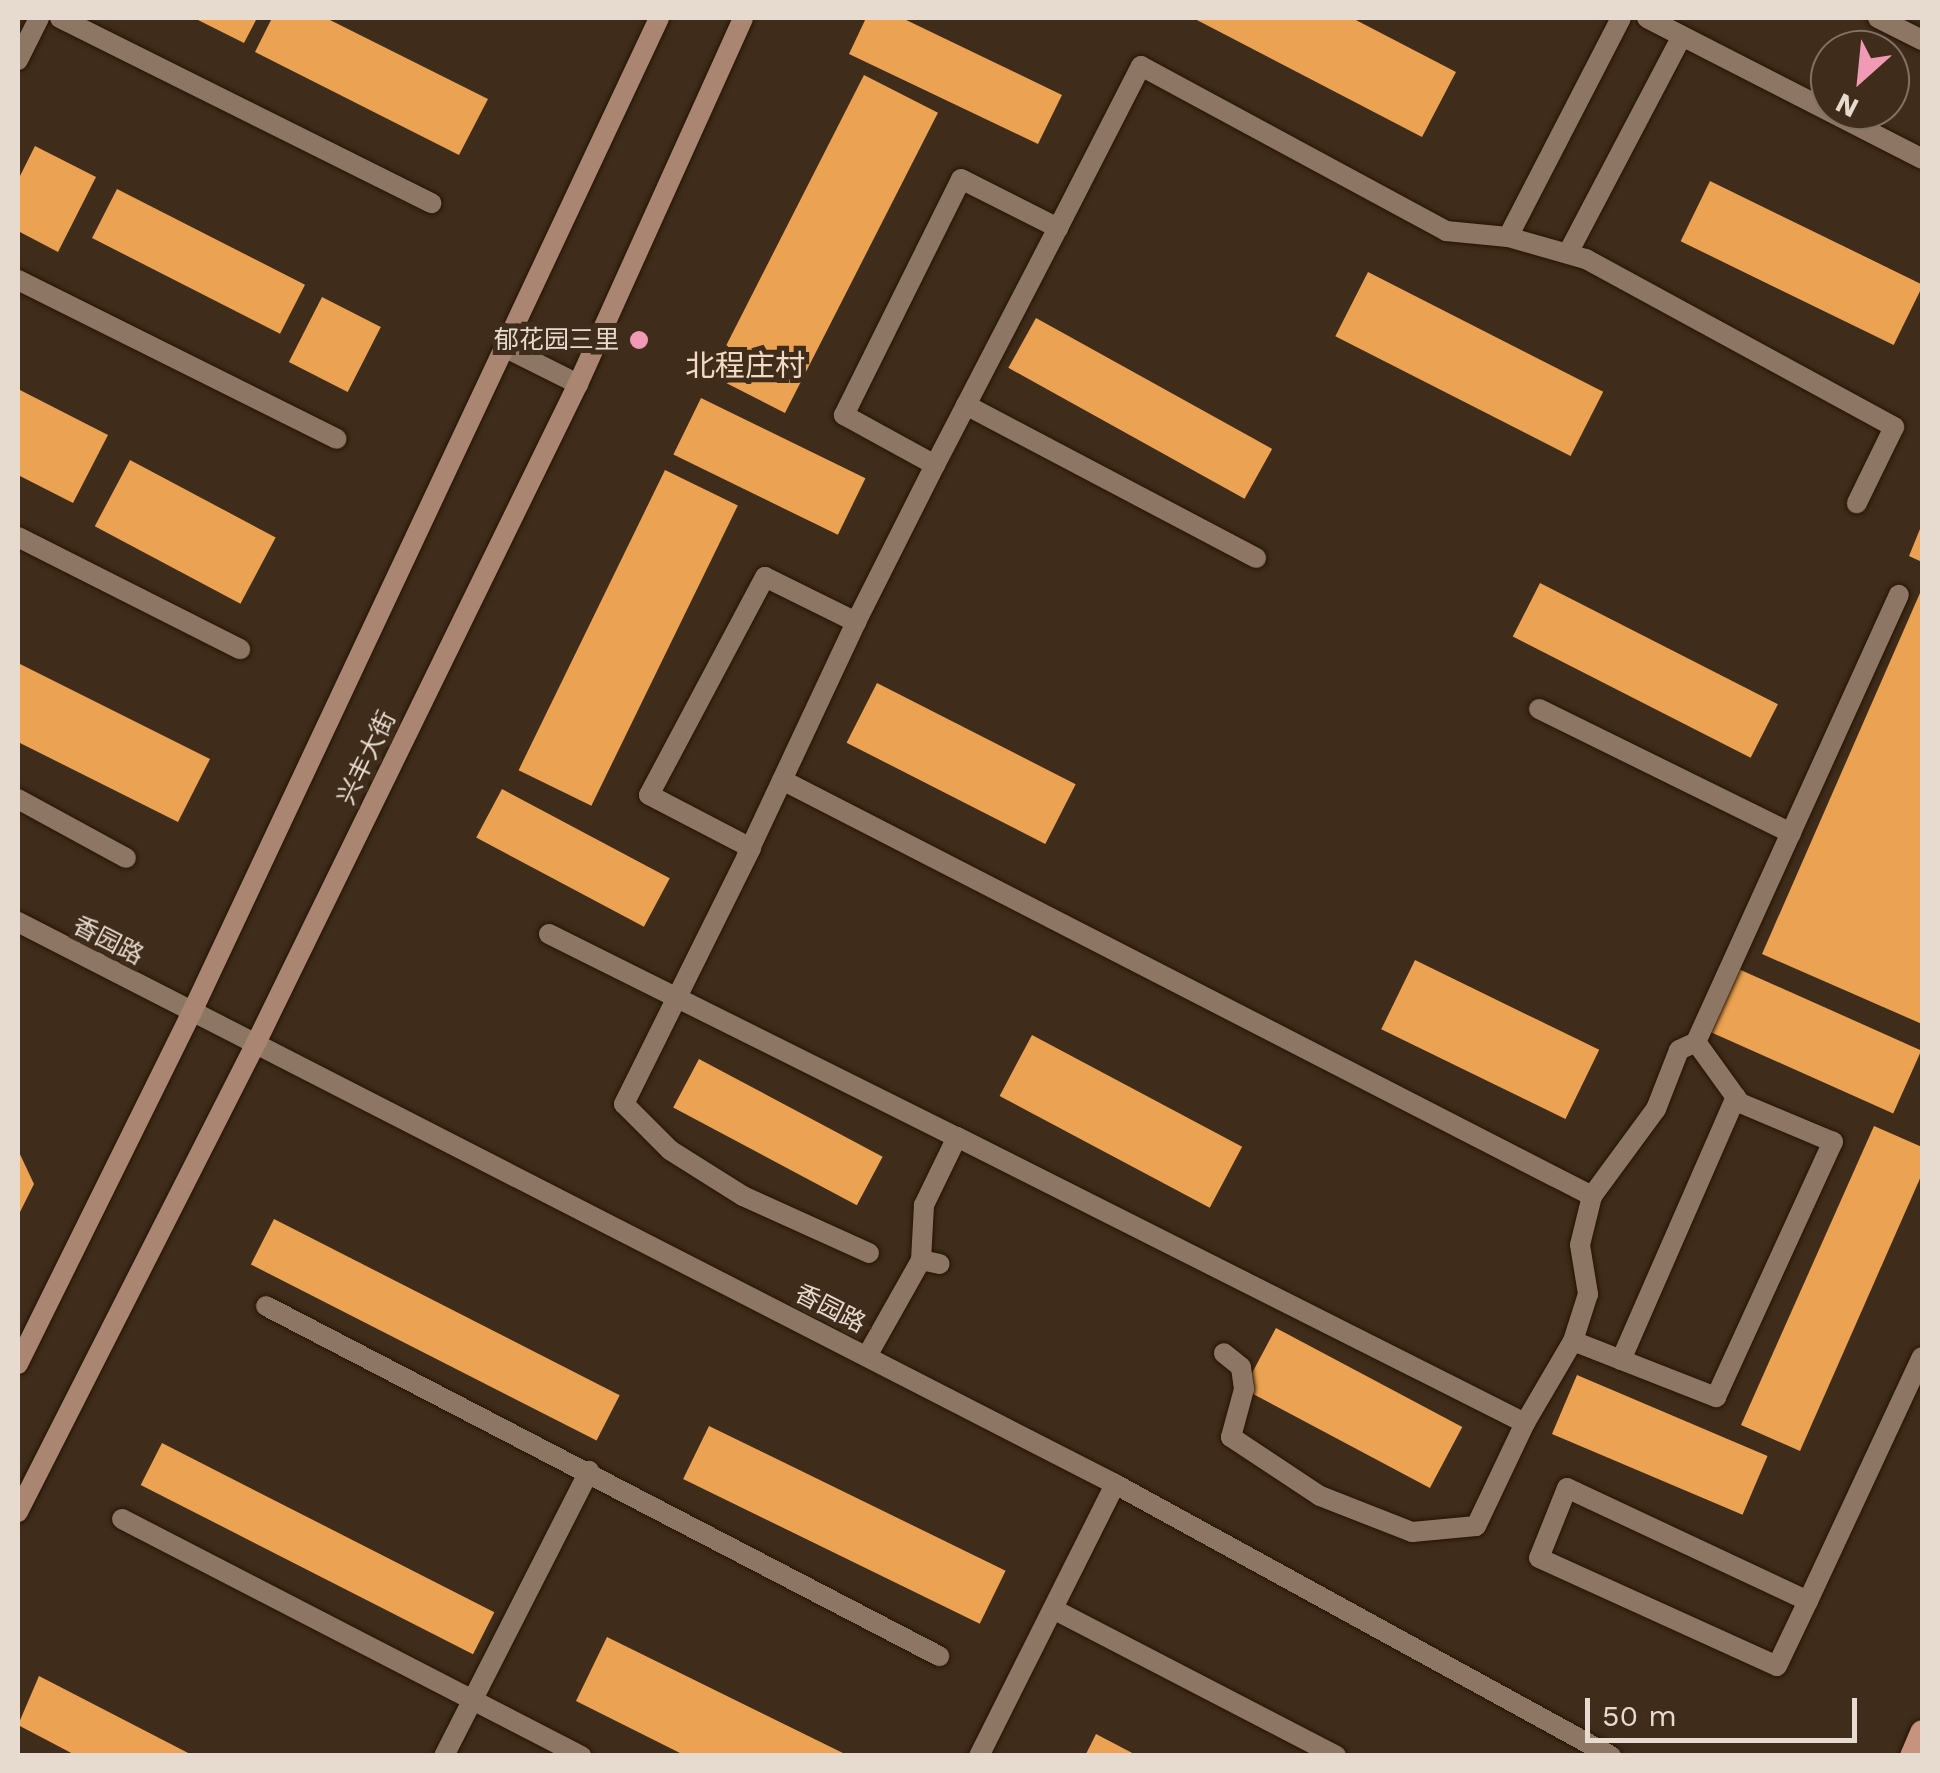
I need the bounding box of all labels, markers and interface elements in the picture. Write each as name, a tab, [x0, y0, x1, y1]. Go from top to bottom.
north arrow	[1810, 30, 1910, 130]
text: N	[1830, 86, 1864, 125]
place label: 郁花园三里	[494, 325, 619, 355]
marker: 郁花园三里	[628, 329, 650, 351]
district label: 北程庄村	[685, 348, 805, 384]
street label: 兴丰大街	[332, 706, 402, 810]
street label: 香园路	[68, 911, 148, 971]
street label: 香园路	[790, 1279, 870, 1339]
scale bar	[1590, 1678, 1862, 1740]
text: 50 m	[1602, 1698, 1677, 1733]

